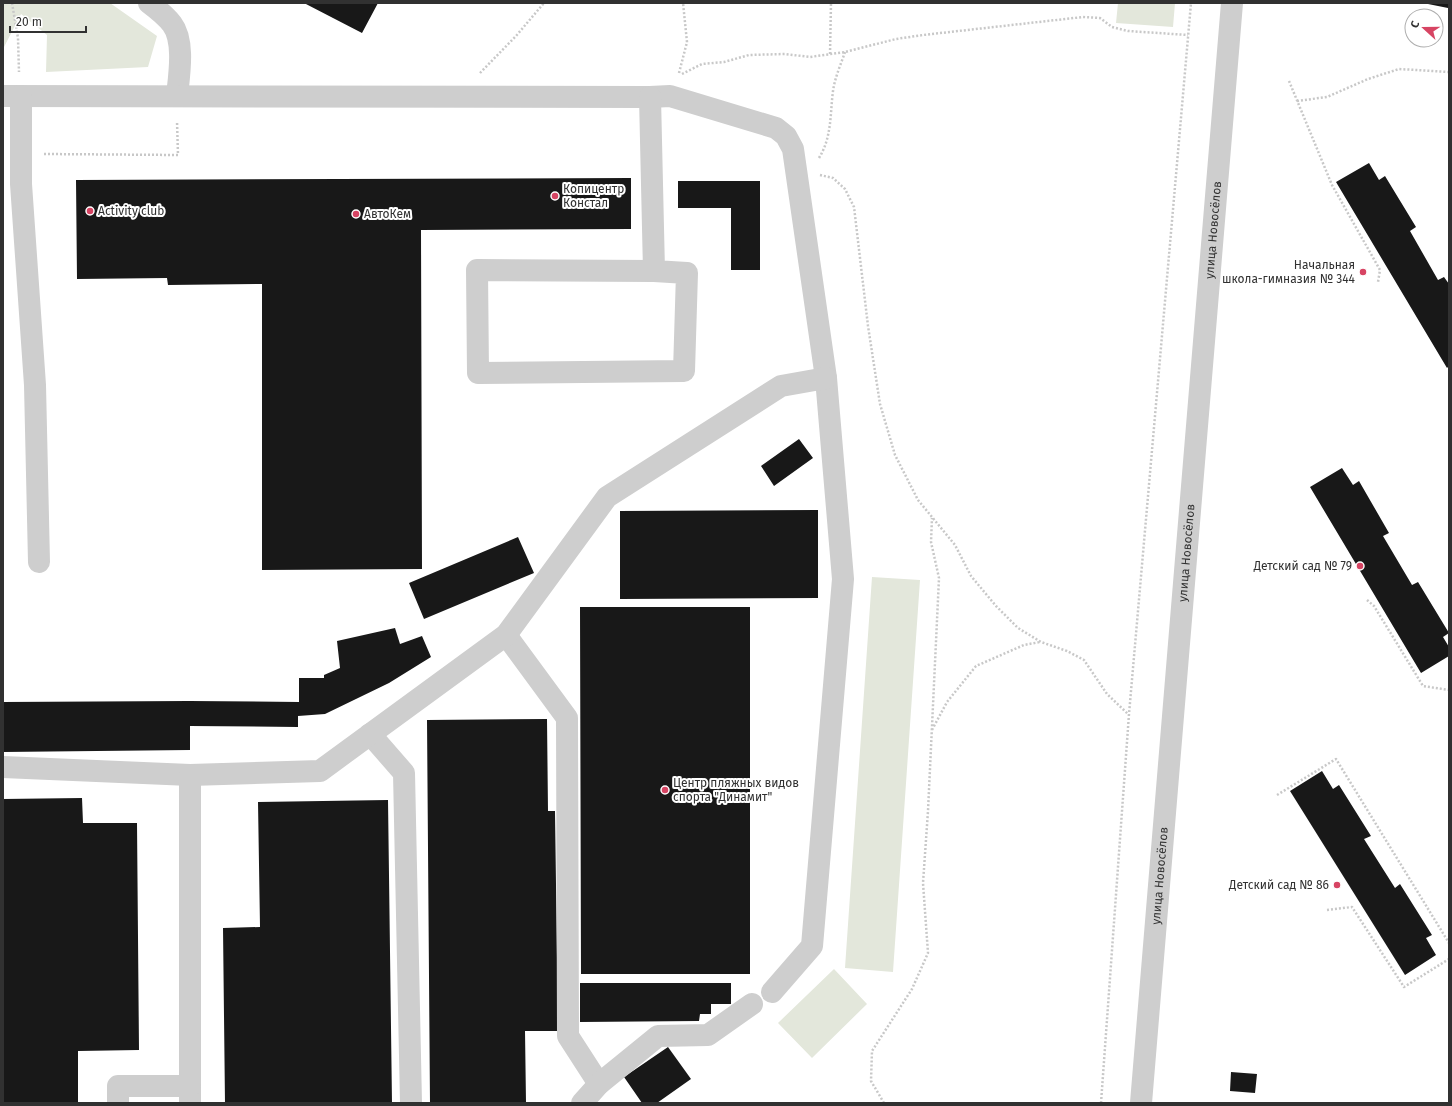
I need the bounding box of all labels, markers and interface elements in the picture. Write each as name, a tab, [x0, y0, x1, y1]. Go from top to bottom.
scale bar	[10, 8, 86, 34]
north arrow	[1404, 8, 1444, 48]
text: 20 m	[16, 15, 42, 29]
text: С	[1408, 19, 1423, 30]
street label: улица Новосёлов	[1202, 180, 1224, 280]
place label: Копицентр Констал	[563, 182, 624, 210]
marker: Копицентр Констал	[550, 191, 560, 201]
place label: Activity club	[98, 204, 164, 218]
marker: Activity club	[85, 206, 95, 216]
place label: АвтоКем	[364, 207, 411, 221]
marker: АвтоКем	[351, 209, 361, 219]
place label: Начальная школа-гимназия № 344	[1222, 258, 1356, 286]
marker: Начальная школа-гимназия № 344	[1358, 267, 1368, 277]
street label: улица Новосёлов	[1175, 503, 1198, 602]
place label: Детский сад № 79	[1253, 559, 1352, 573]
marker: Детский сад № 79	[1355, 561, 1365, 571]
place label: Центр пляжных видов спорта "Динамит"	[673, 776, 799, 804]
marker: Центр пляжных видов спорта "Динамит"	[660, 785, 670, 795]
street label: улица Новосёлов	[1149, 826, 1171, 925]
place label: Детский сад № 86	[1228, 878, 1329, 892]
marker: Детский сад № 86	[1332, 880, 1342, 890]

